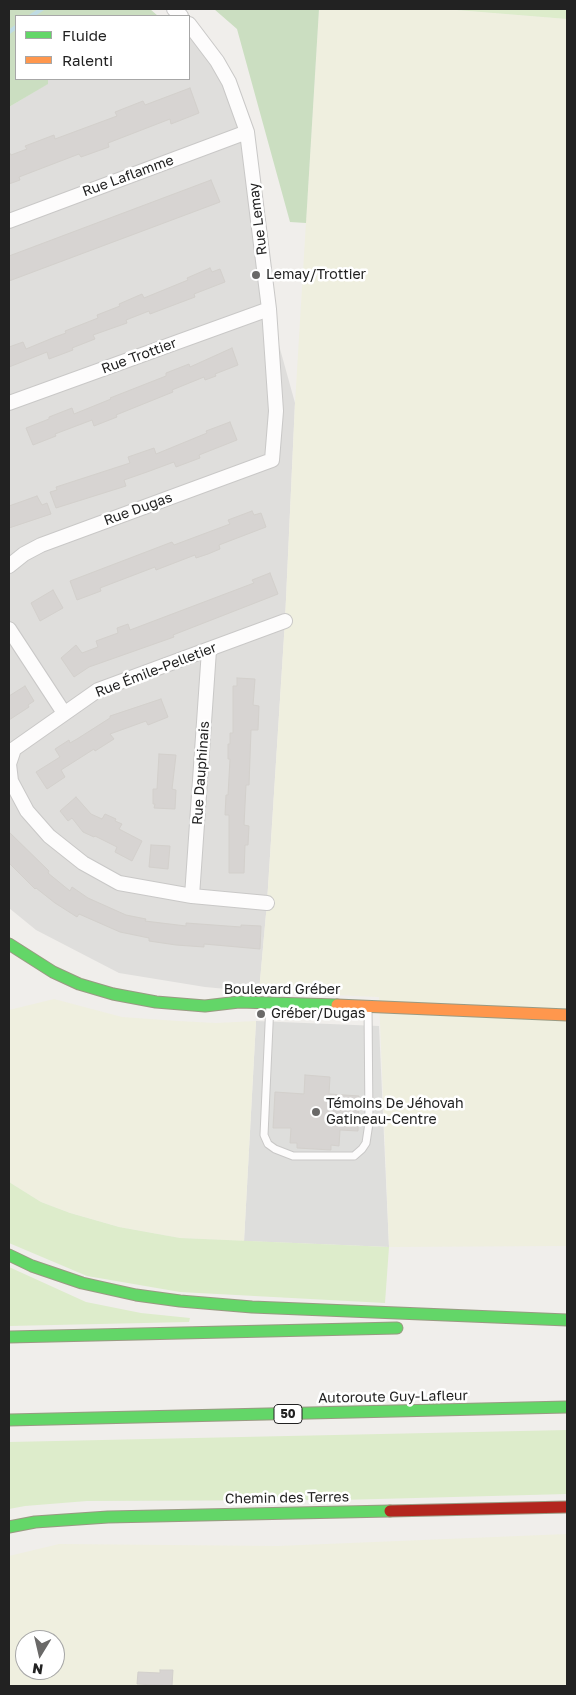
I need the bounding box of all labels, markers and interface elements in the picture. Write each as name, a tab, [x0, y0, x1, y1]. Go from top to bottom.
legend	[15, 15, 190, 80]
text: Fluide	[62, 26, 107, 44]
text: Ralenti	[62, 51, 113, 69]
street label: Rue Laflamme	[80, 152, 176, 200]
street label: Rue Lemay	[245, 182, 271, 256]
place label: Lemay/Trottier	[266, 267, 366, 283]
marker: Lemay/Trottier	[250, 269, 262, 281]
street label: Rue Trottier	[99, 335, 179, 377]
street label: Rue Dugas	[102, 489, 174, 529]
street label: Rue Émile-Pelletier	[93, 639, 219, 701]
street label: Rue Dauphinais	[189, 720, 213, 826]
street label: Boulevard Gréber	[224, 982, 340, 998]
place label: Gréber/Dugas	[271, 1006, 365, 1022]
marker: Gréber/Dugas	[255, 1008, 267, 1020]
place label: Témoins De Jéhovah Gatineau-Centre	[326, 1096, 464, 1128]
marker: Témoins De Jéhovah Gatineau-Centre	[310, 1106, 322, 1118]
street label: Autoroute Guy-Lafleur	[318, 1387, 468, 1407]
road number: 50	[274, 1405, 302, 1424]
street label: Chemin des Terres	[225, 1489, 349, 1507]
north arrow	[15, 1630, 65, 1680]
text: N	[31, 1660, 44, 1679]

